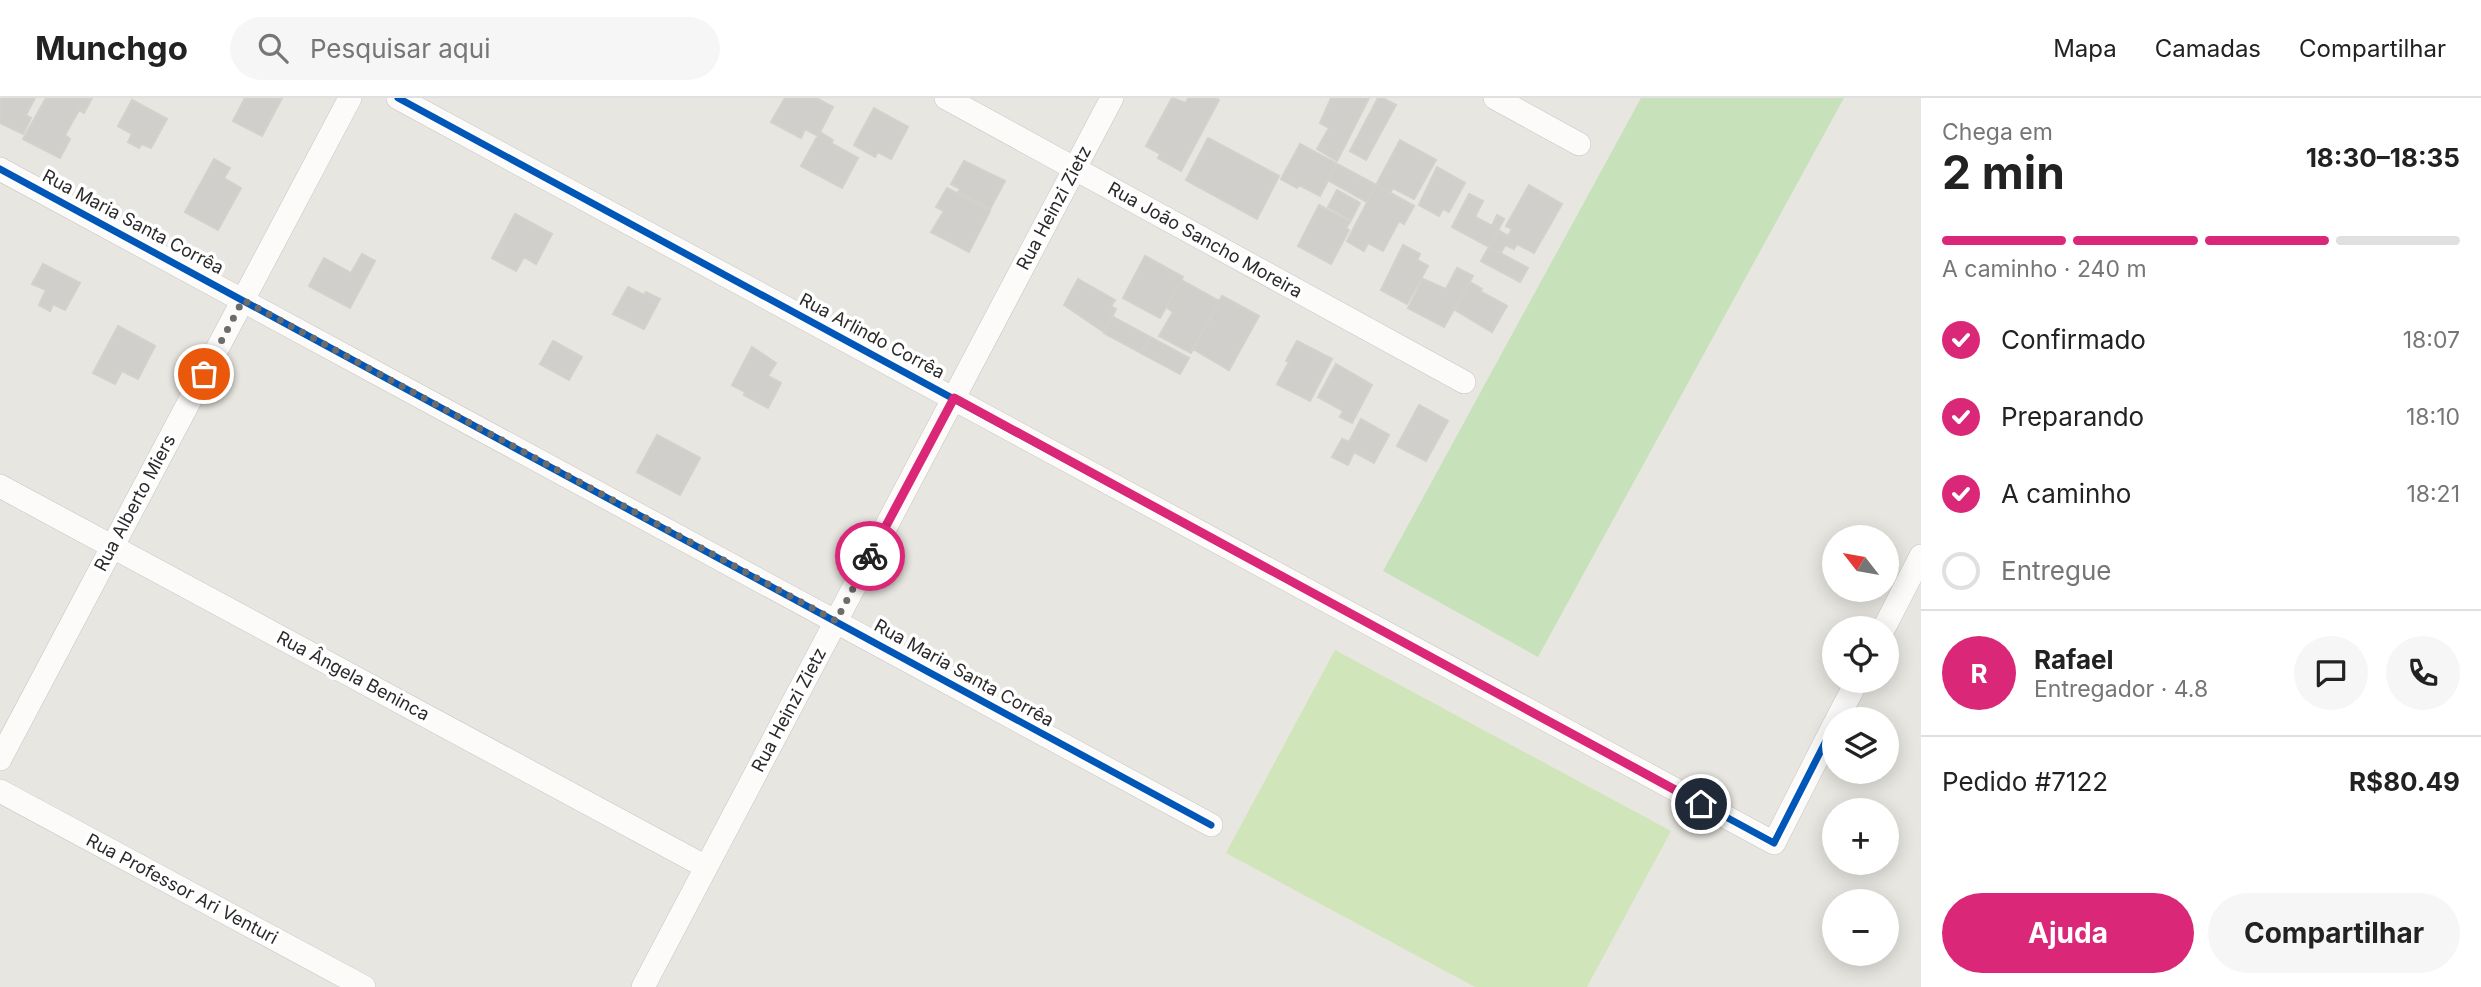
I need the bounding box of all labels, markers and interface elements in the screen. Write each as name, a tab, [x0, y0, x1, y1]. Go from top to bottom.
search box	[230, 17, 720, 80]
text: Munchgo	[35, 28, 188, 68]
icon: search	[254, 29, 292, 67]
text: Pesquisar aqui	[310, 33, 490, 64]
text: Mapa	[2053, 34, 2117, 63]
text: Camadas	[2155, 34, 2261, 63]
text: Compartilhar	[2299, 34, 2446, 63]
text: Chega em	[1942, 118, 2053, 146]
street label: Rua Heinzi Zietz	[1012, 142, 1095, 273]
text: 18:30–18:35	[2306, 142, 2460, 173]
text: 2 min	[1942, 144, 2065, 200]
street label: Rua Maria Santa Corrêa	[39, 165, 227, 278]
street label: Rua João Sancho Moreira	[1104, 177, 1306, 302]
text: A caminho · 240 m	[1942, 255, 2147, 283]
street label: Rua Arlindo Corrêa	[796, 288, 948, 383]
icon: check	[1942, 321, 1980, 359]
text: Confirmado	[2001, 324, 2146, 355]
text: 18:07	[2403, 326, 2460, 354]
pin	[174, 344, 234, 404]
icon: bag	[185, 355, 223, 393]
icon: check	[1942, 398, 1980, 436]
text: Preparando	[2001, 401, 2144, 432]
text: 18:10	[2406, 403, 2460, 431]
street label: Rua Alberto Miers	[90, 431, 179, 575]
icon: check	[1942, 475, 1980, 513]
text: A caminho	[2001, 478, 2131, 509]
text: 18:21	[2406, 480, 2460, 508]
courier	[835, 521, 905, 591]
north arrow	[1822, 525, 1899, 602]
map controls	[1822, 525, 1899, 966]
icon: bike	[851, 537, 889, 575]
text: Entregue	[2001, 555, 2112, 586]
street label: Rua Maria Santa Corrêa	[871, 614, 1058, 731]
button: locate	[1822, 616, 1899, 693]
street label: Rua Ângela Beninca	[273, 626, 434, 725]
button: chat	[2294, 636, 2368, 710]
button: phone	[2386, 636, 2460, 710]
street label: Rua Heinzi Zietz	[747, 644, 830, 775]
text: Rafael	[2034, 644, 2114, 675]
text: R	[1970, 658, 1988, 689]
text: Entregador · 4.8	[2034, 675, 2208, 703]
button: layers	[1822, 707, 1899, 784]
text: Pedido #7122	[1942, 766, 2108, 797]
text: R$80.49	[2349, 766, 2460, 797]
pin	[1671, 774, 1731, 834]
icon: home	[1682, 785, 1720, 823]
button: +	[1822, 798, 1899, 875]
street label: Rua Professor Ari Venturi	[83, 829, 282, 948]
button: −	[1822, 889, 1899, 966]
button: Ajuda	[1942, 893, 2194, 973]
button: Compartilhar	[2208, 893, 2460, 973]

